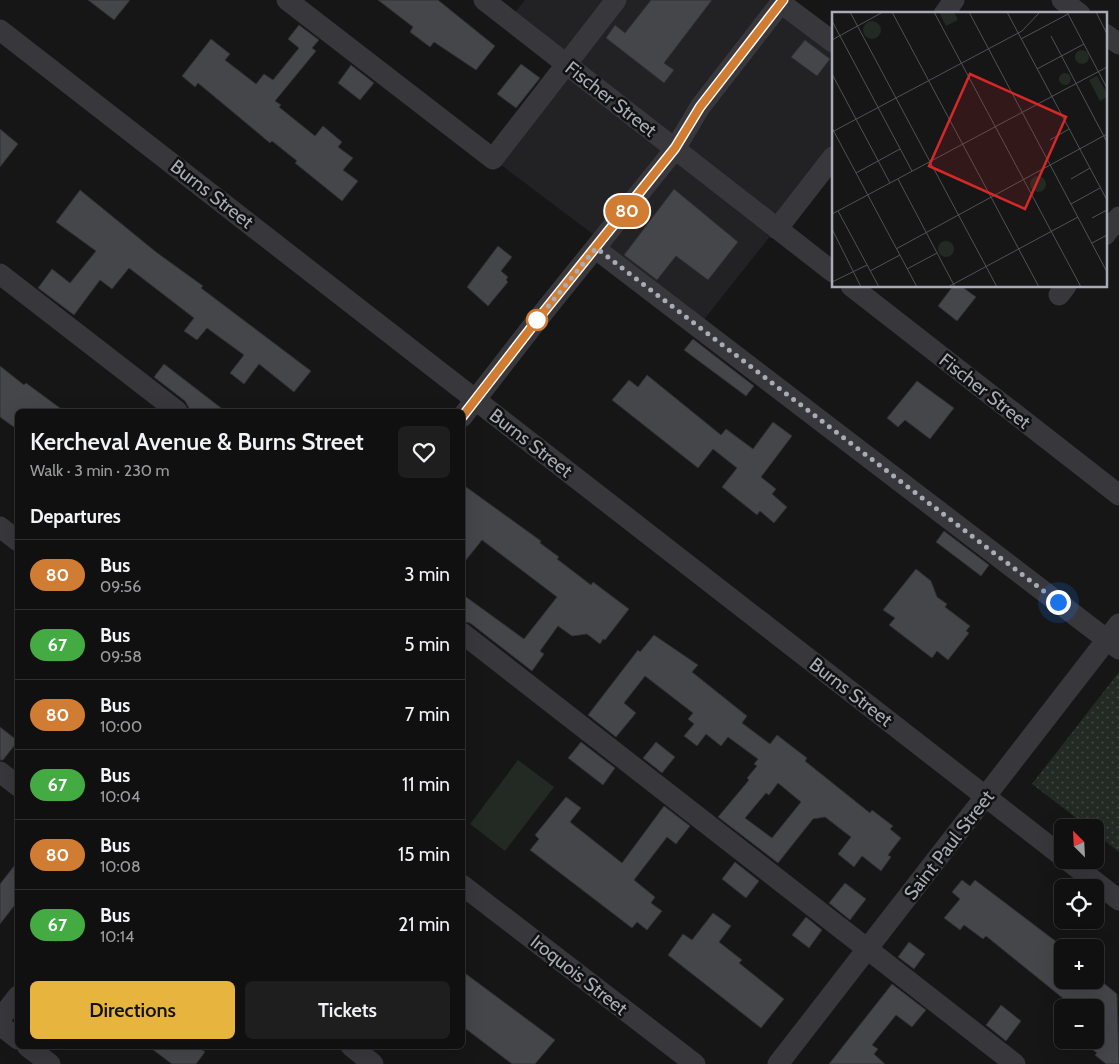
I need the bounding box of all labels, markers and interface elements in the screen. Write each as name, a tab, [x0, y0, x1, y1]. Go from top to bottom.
inset map	[832, 12, 1106, 288]
street label: Fischer Street	[561, 56, 662, 142]
street label: Burns Street	[166, 155, 258, 234]
line badge: 80	[604, 195, 650, 227]
text: 80	[615, 200, 639, 222]
unlabelled marker	[526, 309, 548, 331]
street label: Fischer Street	[935, 348, 1036, 434]
street label: Burns Street	[485, 404, 577, 483]
button: heart	[398, 426, 450, 478]
text: Kercheval Avenue & Burns Street	[30, 427, 364, 456]
text: Walk · 3 min · 230 m	[30, 461, 170, 480]
text: Departures	[30, 505, 121, 528]
text: Bus	[100, 554, 130, 577]
text: 3 min	[404, 563, 450, 586]
text: 80	[46, 564, 69, 586]
text: 09:56	[100, 577, 141, 596]
your location	[1046, 590, 1071, 615]
text: Bus	[100, 624, 130, 647]
text: 5 min	[404, 633, 450, 656]
text: 67	[48, 634, 67, 656]
text: 09:58	[100, 647, 142, 666]
street label: Burns Street	[805, 653, 897, 732]
text: Bus	[100, 694, 130, 717]
text: 7 min	[405, 703, 450, 726]
text: 80	[46, 704, 69, 726]
text: 10:00	[100, 717, 142, 736]
text: Bus	[100, 764, 130, 787]
text: 11 min	[402, 773, 450, 796]
text: 67	[48, 774, 67, 796]
street label: Saint Paul Street	[899, 785, 999, 904]
text: 10:04	[100, 787, 140, 806]
north arrow	[1054, 819, 1104, 869]
map controls	[1054, 819, 1104, 1049]
text: Bus	[100, 834, 130, 857]
text: 15 min	[398, 843, 450, 866]
text: 80	[46, 844, 69, 866]
text: 10:08	[100, 857, 141, 876]
button: locate	[1054, 879, 1104, 929]
text: Bus	[100, 904, 130, 927]
text: 21 min	[398, 913, 450, 936]
text: 67	[48, 914, 67, 936]
text: 10:14	[100, 927, 134, 946]
street label: Iroquois Street	[526, 930, 633, 1020]
button: +	[1054, 939, 1104, 989]
button: Directions	[30, 981, 235, 1039]
button: Tickets	[245, 981, 450, 1039]
button: −	[1054, 999, 1104, 1049]

